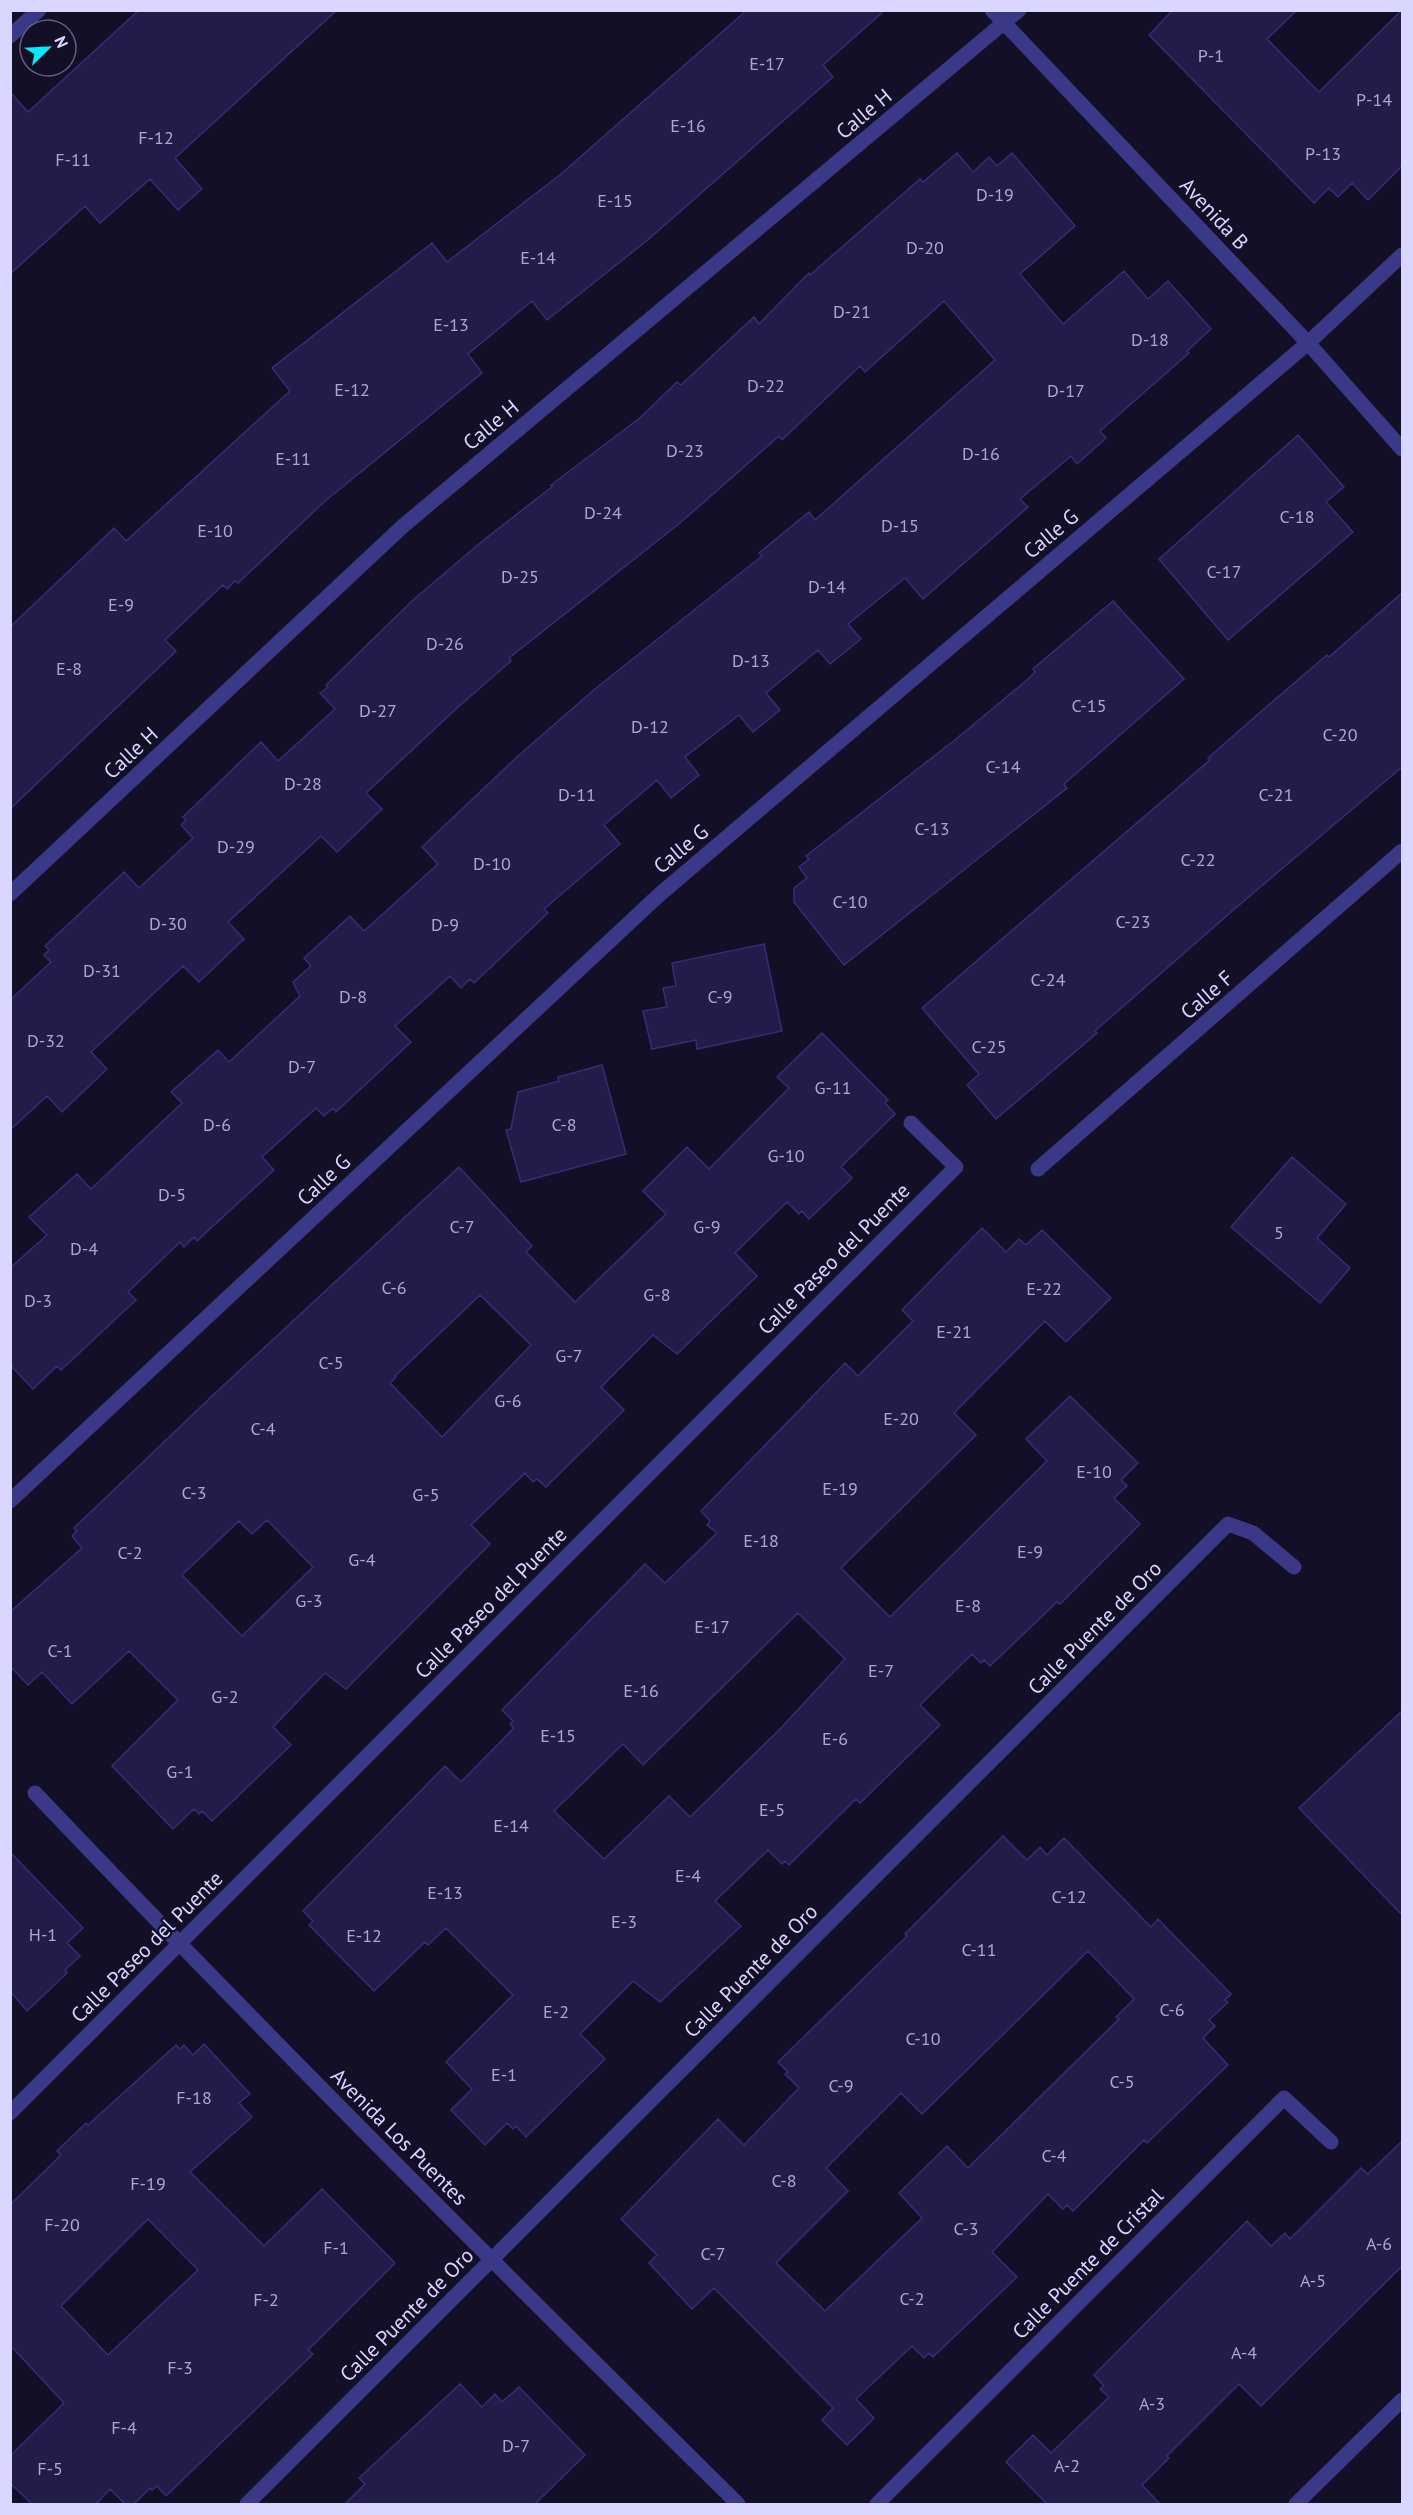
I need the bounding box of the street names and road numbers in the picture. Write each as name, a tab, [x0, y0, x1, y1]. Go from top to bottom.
street label: Calle H	[830, 82, 897, 145]
street label: Avenida B	[1174, 172, 1255, 255]
street label: Calle H	[457, 393, 524, 456]
street label: Calle G	[1018, 503, 1084, 564]
street label: Calle H	[98, 721, 164, 785]
street label: Calle G	[648, 818, 714, 879]
street label: Calle F	[1175, 964, 1239, 1025]
street label: Calle G	[291, 1148, 356, 1211]
street label: Calle Paseo del Puente	[752, 1177, 915, 1340]
street label: Calle Paseo del Puente	[409, 1521, 572, 1684]
street label: Calle Puente de Oro	[1022, 1555, 1167, 1700]
street label: Calle Paseo del Puente	[65, 1865, 228, 2028]
street label: Calle Puente de Oro	[678, 1898, 823, 2043]
street label: Avenida Los Puentes	[325, 2062, 474, 2211]
street label: Calle Puente de Cristal	[1006, 2182, 1169, 2345]
street label: Calle Puente de Oro	[334, 2242, 479, 2387]

